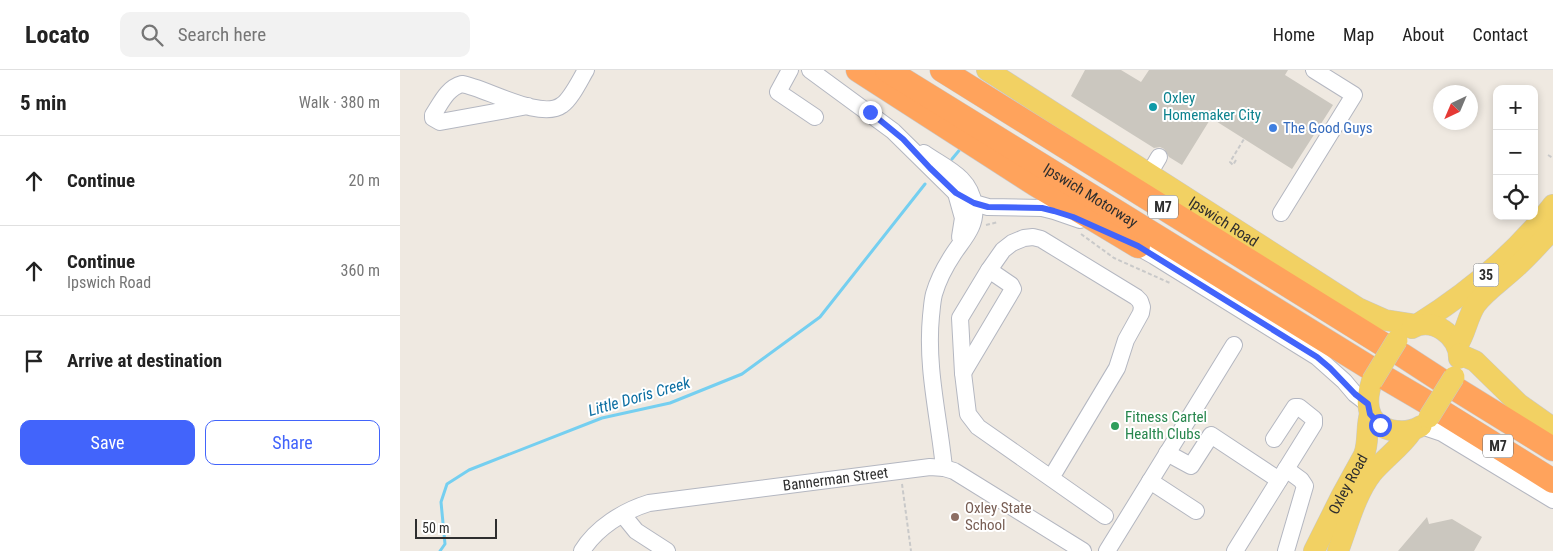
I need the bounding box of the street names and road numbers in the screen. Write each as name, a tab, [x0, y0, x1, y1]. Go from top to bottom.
street label: Ipswich Motorway	[1040, 160, 1141, 231]
street label: Ipswich Road	[1185, 193, 1262, 251]
road number: M7	[1148, 195, 1178, 218]
road number: 35	[1474, 264, 1498, 286]
road number: M7	[1483, 434, 1513, 458]
street label: Oxley Road	[1325, 451, 1372, 517]
street label: Bannerman Street	[782, 463, 889, 495]

